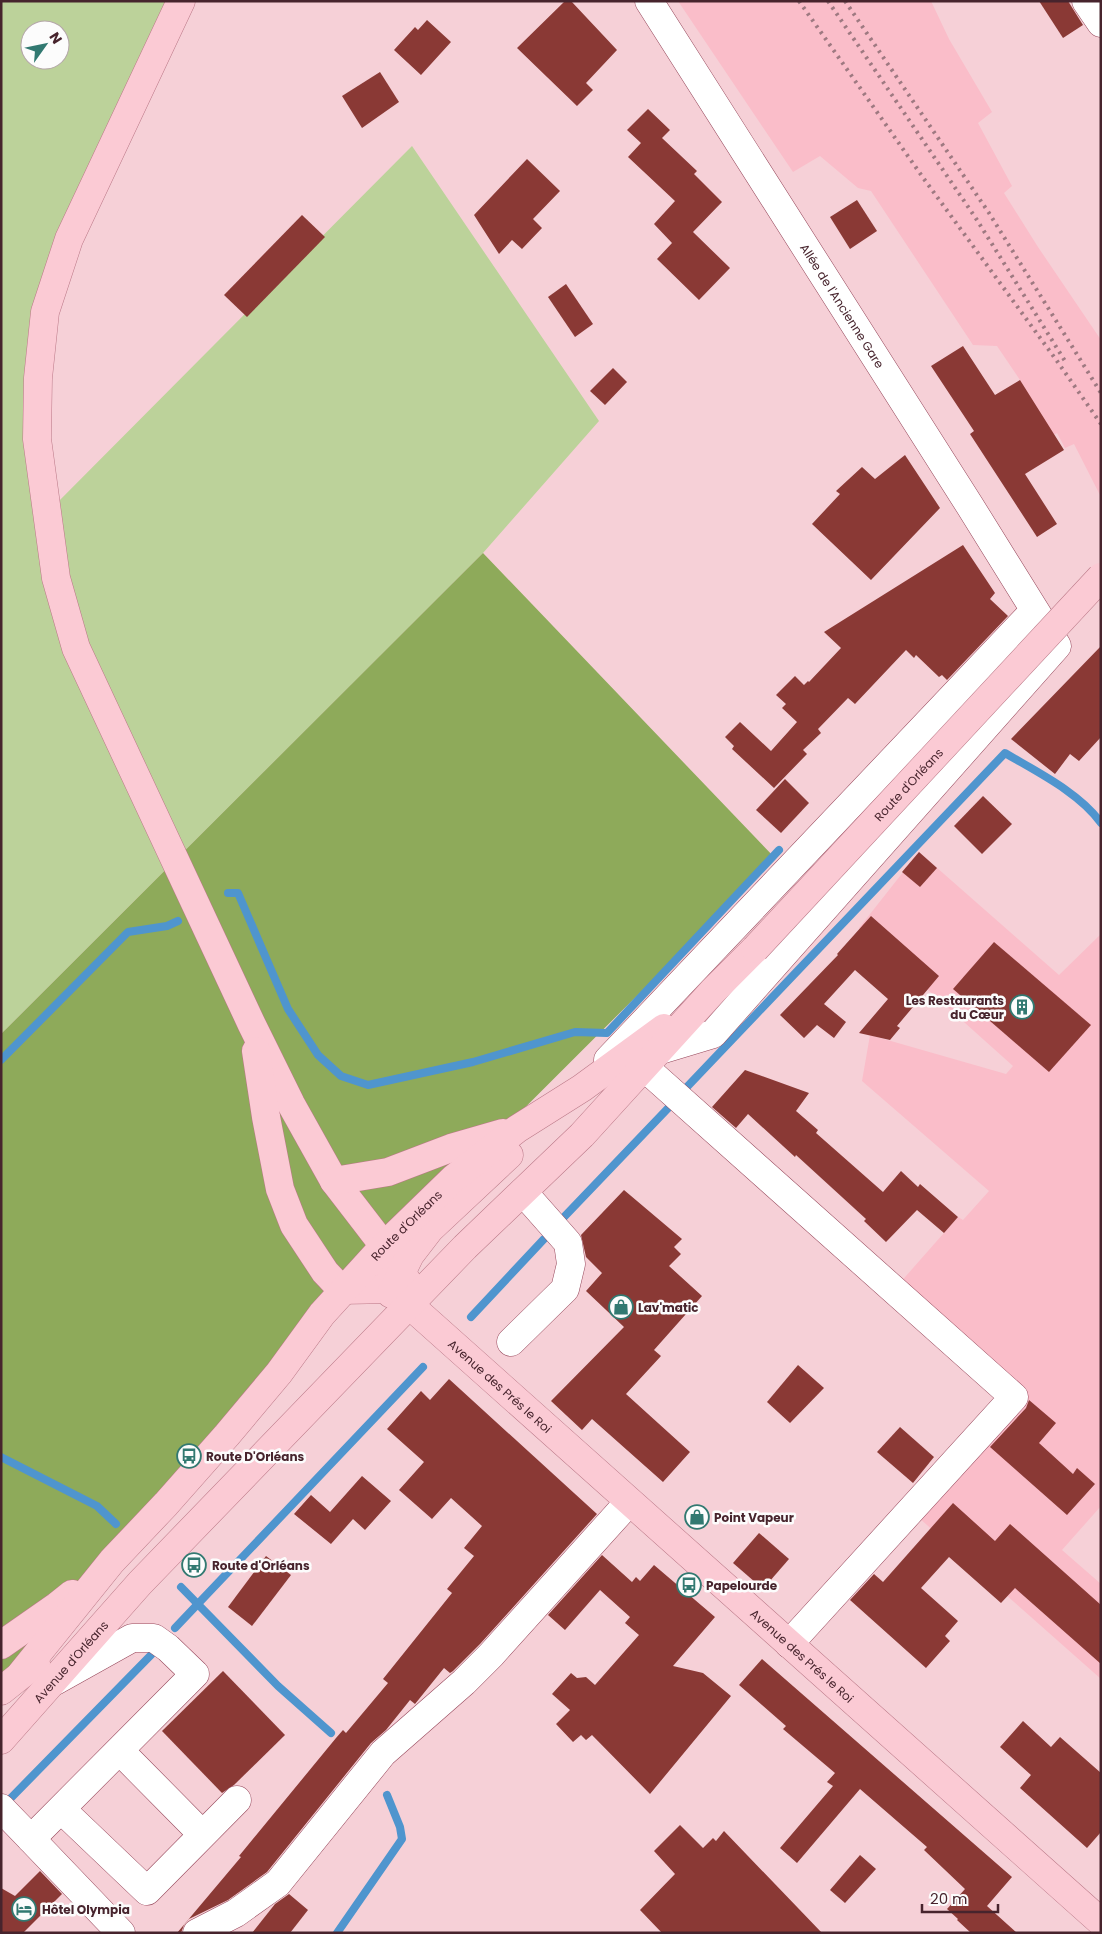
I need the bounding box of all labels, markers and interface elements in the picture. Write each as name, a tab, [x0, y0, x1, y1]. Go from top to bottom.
north arrow	[20, 20, 70, 70]
text: N	[45, 28, 67, 48]
street label: Allée de l'Ancienne Gare	[797, 240, 889, 371]
street label: Route d'Orléans	[870, 744, 947, 825]
place label: Les Restaurants du Cœur	[906, 992, 1004, 1023]
building icon: Les Restaurants du Cœur	[1009, 994, 1035, 1020]
street label: Route d'Orléans	[366, 1186, 445, 1264]
shop icon: Lav'matic	[608, 1294, 634, 1320]
place label: Lav'matic	[638, 1299, 699, 1316]
street label: Avenue des Prés le Roi	[445, 1335, 556, 1437]
bus stop icon: Route D'Orléans	[176, 1443, 202, 1469]
place label: Route D'Orléans	[206, 1448, 304, 1465]
shop icon: Point Vapeur	[684, 1504, 710, 1530]
place label: Point Vapeur	[714, 1509, 794, 1526]
bus stop icon: Route d'Orléans	[181, 1552, 207, 1578]
place label: Route d'Orléans	[212, 1557, 310, 1574]
bus stop icon: Papelourde	[676, 1572, 702, 1598]
place label: Papelourde	[706, 1577, 778, 1594]
street label: Avenue des Prés le Roi	[747, 1605, 858, 1706]
street label: Avenue d'Orléans	[30, 1617, 112, 1706]
scale bar	[922, 1882, 998, 1914]
text: 20 m	[930, 1888, 968, 1909]
hotel icon: Hôtel Olympia	[11, 1896, 37, 1922]
place label: Hôtel Olympia	[42, 1901, 130, 1918]

